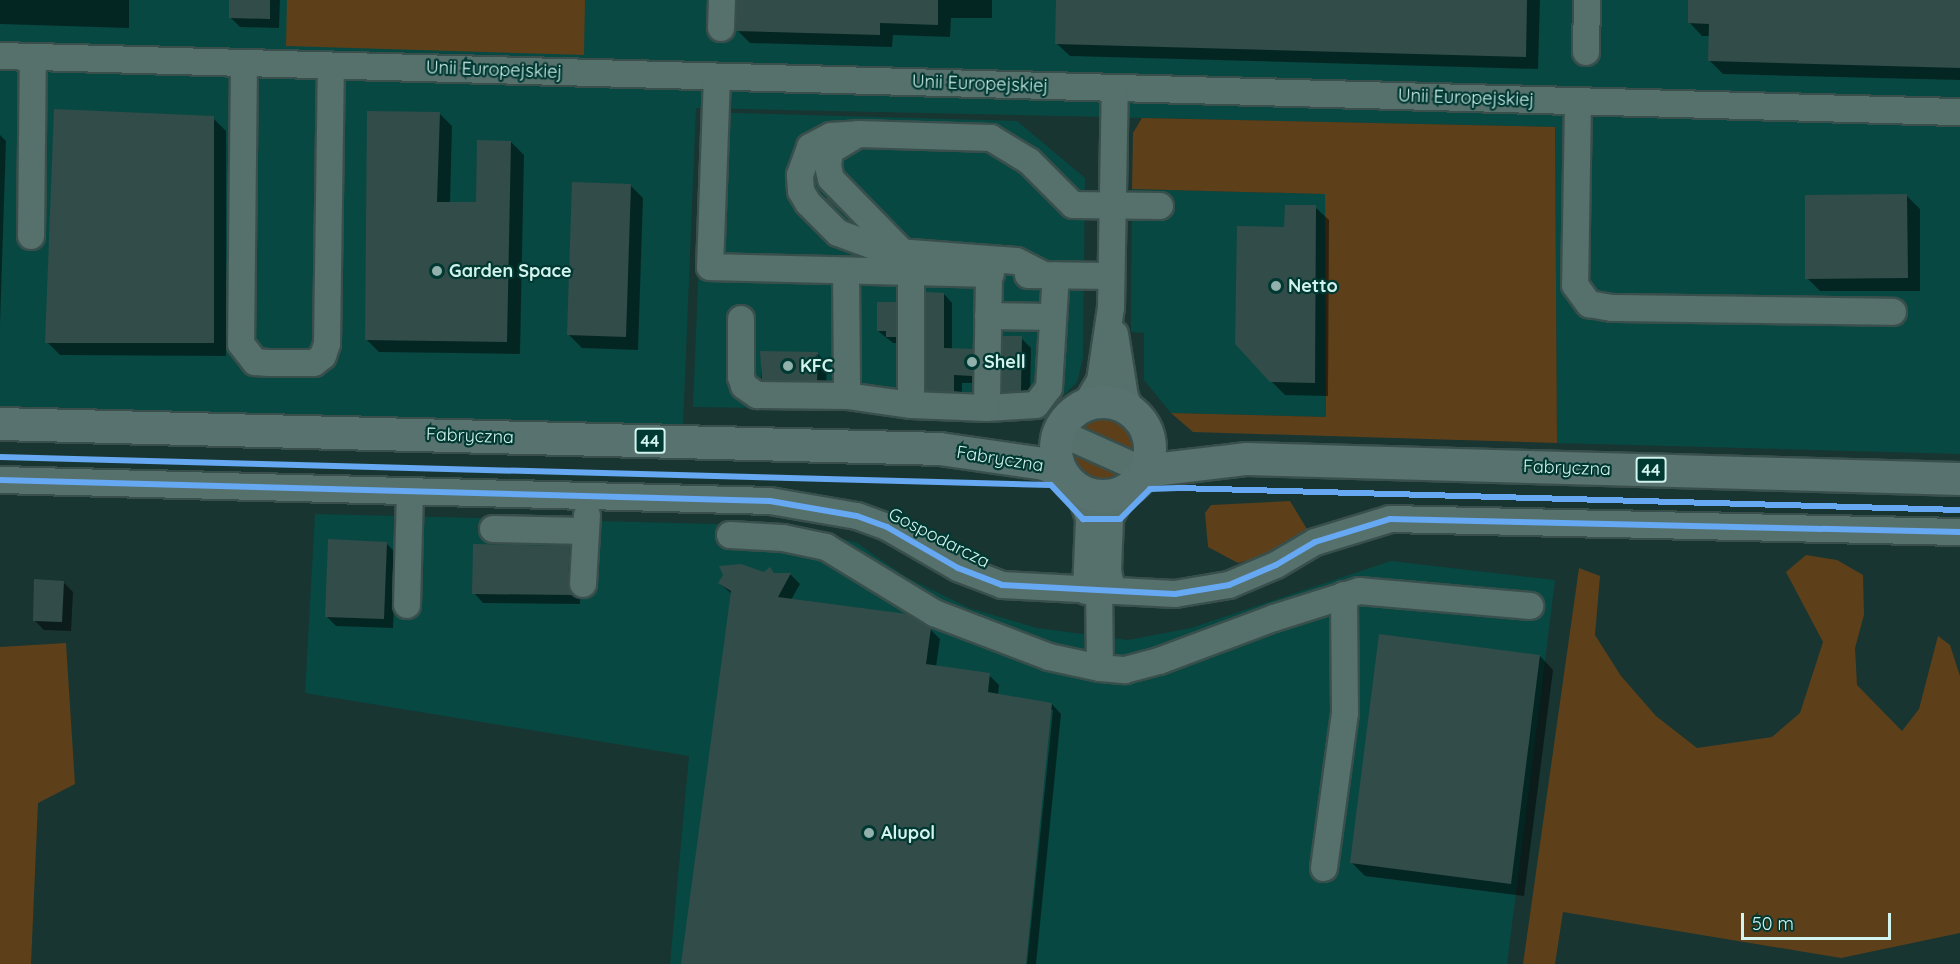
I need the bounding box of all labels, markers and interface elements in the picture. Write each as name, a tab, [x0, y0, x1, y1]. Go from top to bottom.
street label: Unii Europejskiej	[425, 57, 563, 83]
street label: Unii Europejskiej	[911, 71, 1049, 97]
street label: Unii Europejskiej	[1397, 85, 1535, 111]
place label: Garden Space	[449, 260, 572, 282]
marker: Garden Space	[430, 264, 444, 278]
place label: Netto	[1288, 275, 1338, 297]
marker: Netto	[1269, 279, 1283, 293]
place label: Shell	[984, 351, 1026, 373]
place label: KFC	[800, 355, 833, 377]
marker: Shell	[965, 355, 979, 369]
marker: KFC	[781, 359, 795, 373]
street label: Fabryczna	[426, 424, 514, 448]
road number: 44	[634, 428, 666, 454]
street label: Fabryczna	[955, 441, 1045, 477]
street label: Fabryczna	[1523, 456, 1611, 480]
road number: 44	[1634, 457, 1668, 483]
street label: Gospodarcza	[885, 503, 993, 573]
place label: Alupol	[881, 822, 935, 844]
marker: Alupol	[862, 826, 876, 840]
scale bar	[1744, 901, 1894, 939]
text: 50 m	[1752, 912, 1794, 935]

